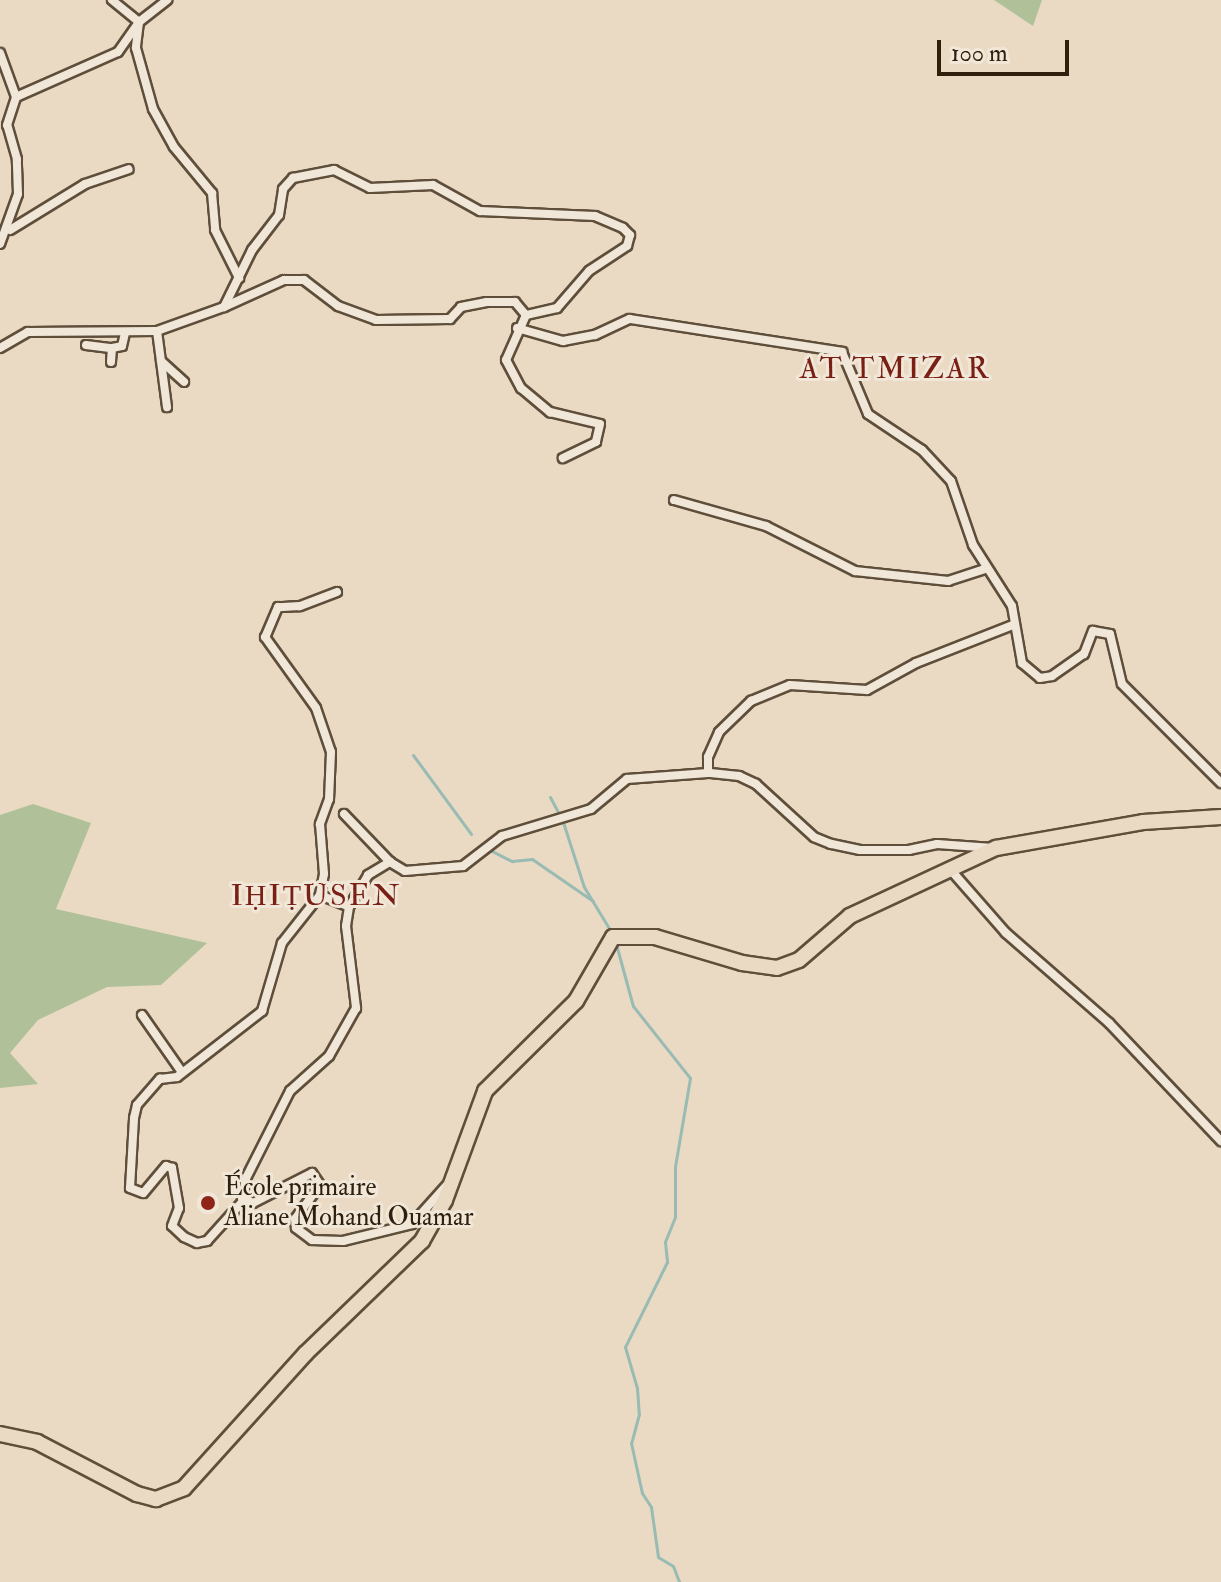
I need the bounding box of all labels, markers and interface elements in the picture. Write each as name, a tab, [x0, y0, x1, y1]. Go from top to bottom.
scale bar	[941, 24, 1073, 74]
text: 100 m	[951, 38, 1008, 69]
district label: AT TMIZAR	[799, 351, 991, 387]
district label: IḤIṬUSEN	[231, 878, 401, 914]
place label: École primaire Aliane Mohand Ouamar	[224, 1172, 473, 1234]
marker: École primaire Aliane Mohand Ouamar	[199, 1194, 217, 1212]

